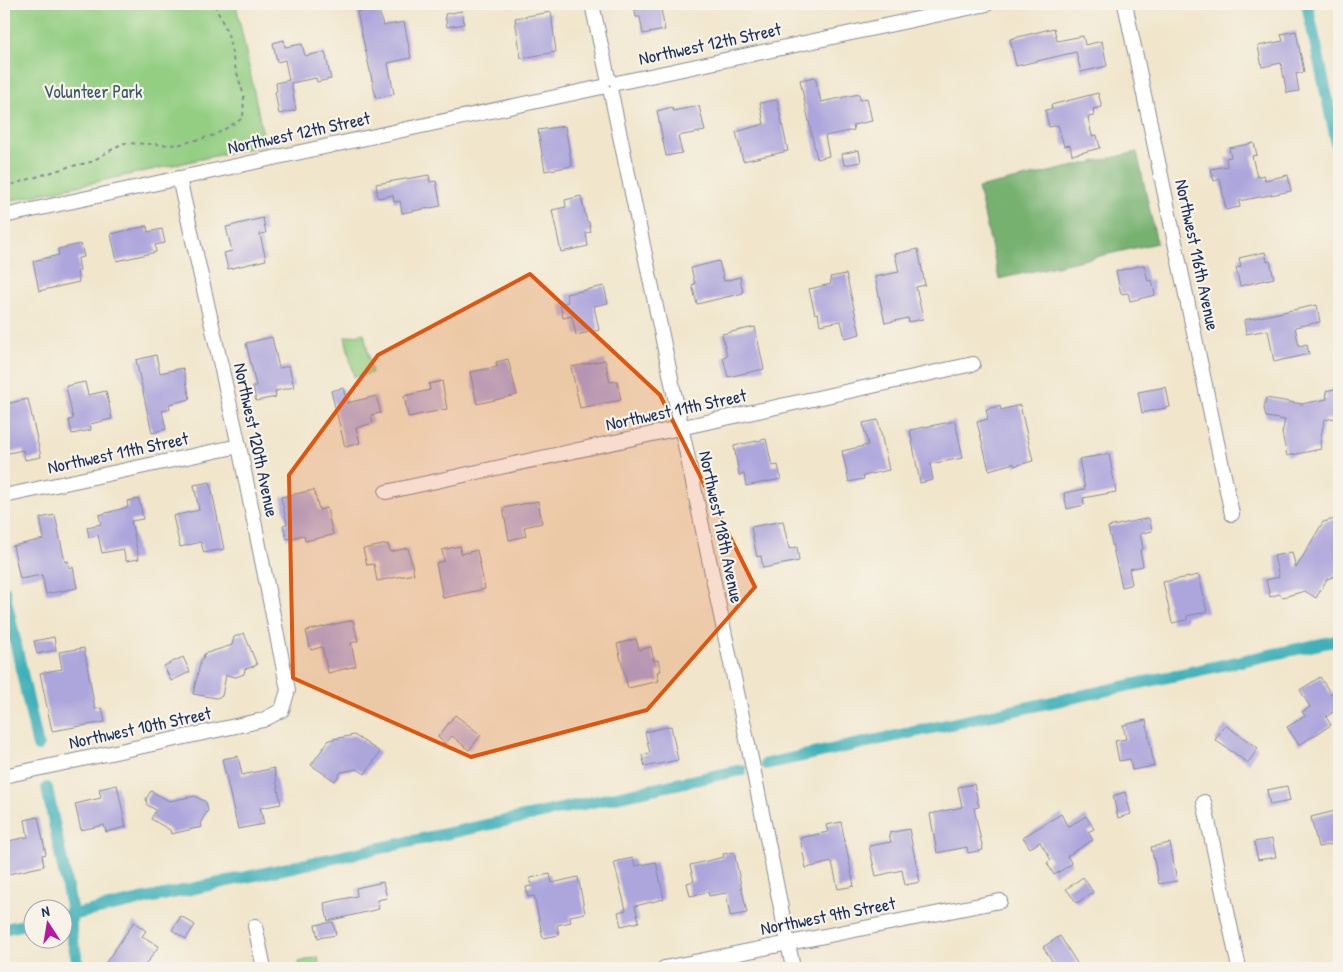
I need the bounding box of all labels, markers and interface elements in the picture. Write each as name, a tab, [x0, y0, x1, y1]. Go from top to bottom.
street label: Northwest 12th Street	[636, 16, 784, 71]
park label: Volunteer Park	[43, 79, 143, 104]
street label: Northwest 12th Street	[225, 105, 373, 160]
street label: Northwest 116th Avenue	[1169, 177, 1226, 333]
street label: Northwest 120th Avenue	[228, 361, 285, 519]
street label: Northwest 11th Street	[603, 382, 749, 437]
street label: Northwest 11th Street	[45, 425, 191, 480]
street label: Northwest 118th Avenue	[693, 449, 750, 605]
street label: Northwest 10th Street	[67, 700, 214, 755]
street label: Northwest 9th Street	[758, 890, 898, 941]
north arrow	[22, 900, 72, 950]
text: N	[40, 901, 51, 921]

